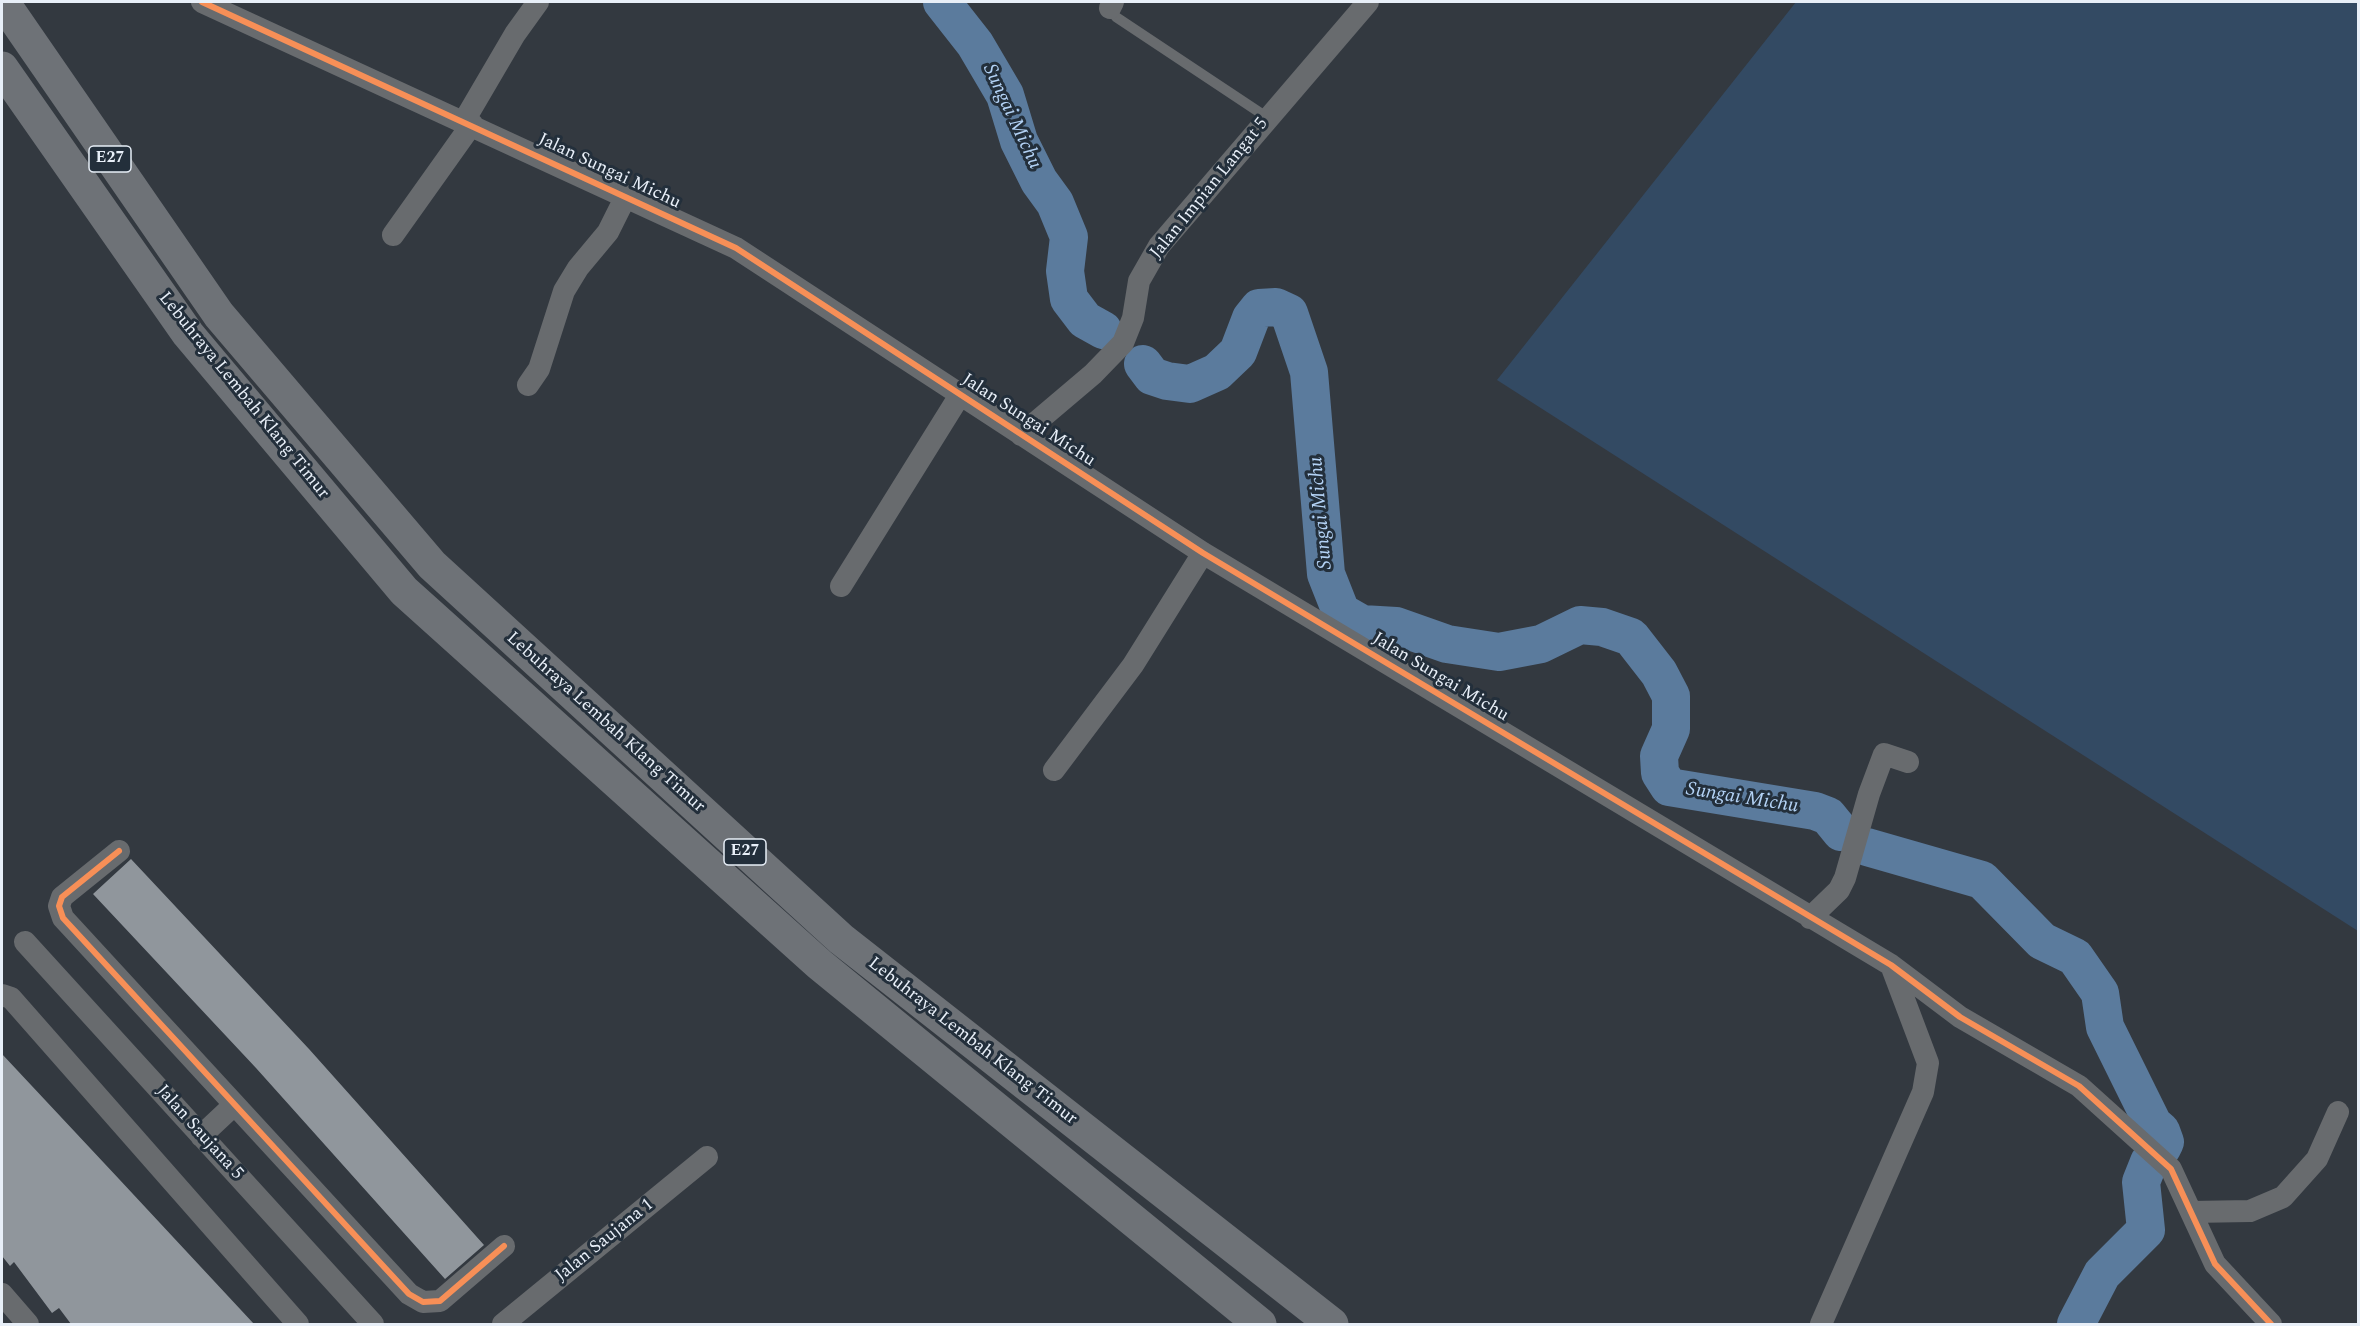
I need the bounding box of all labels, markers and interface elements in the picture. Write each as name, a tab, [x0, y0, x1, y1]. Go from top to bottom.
water label: Sungai Michu	[976, 61, 1046, 173]
street label: Jalan Impian Langat 5	[1146, 114, 1274, 264]
street label: Jalan Sungai Michu	[534, 129, 684, 215]
road number: E27	[89, 146, 131, 172]
street label: Lebuhraya Lembah Klang Timur	[153, 288, 333, 504]
street label: Jalan Sungai Michu	[957, 370, 1099, 472]
water label: Sungai Michu	[1305, 456, 1339, 570]
street label: Lebuhraya Lembah Klang Timur	[501, 628, 709, 818]
street label: Jalan Sungai Michu	[1368, 629, 1512, 727]
water label: Sungai Michu	[1684, 778, 1800, 820]
road number: E27	[724, 839, 766, 865]
street label: Lebuhraya Lembah Klang Timur	[863, 954, 1081, 1130]
street label: Jalan Saujana 5	[151, 1081, 247, 1185]
street label: Jalan Saujana 1	[551, 1195, 659, 1287]

